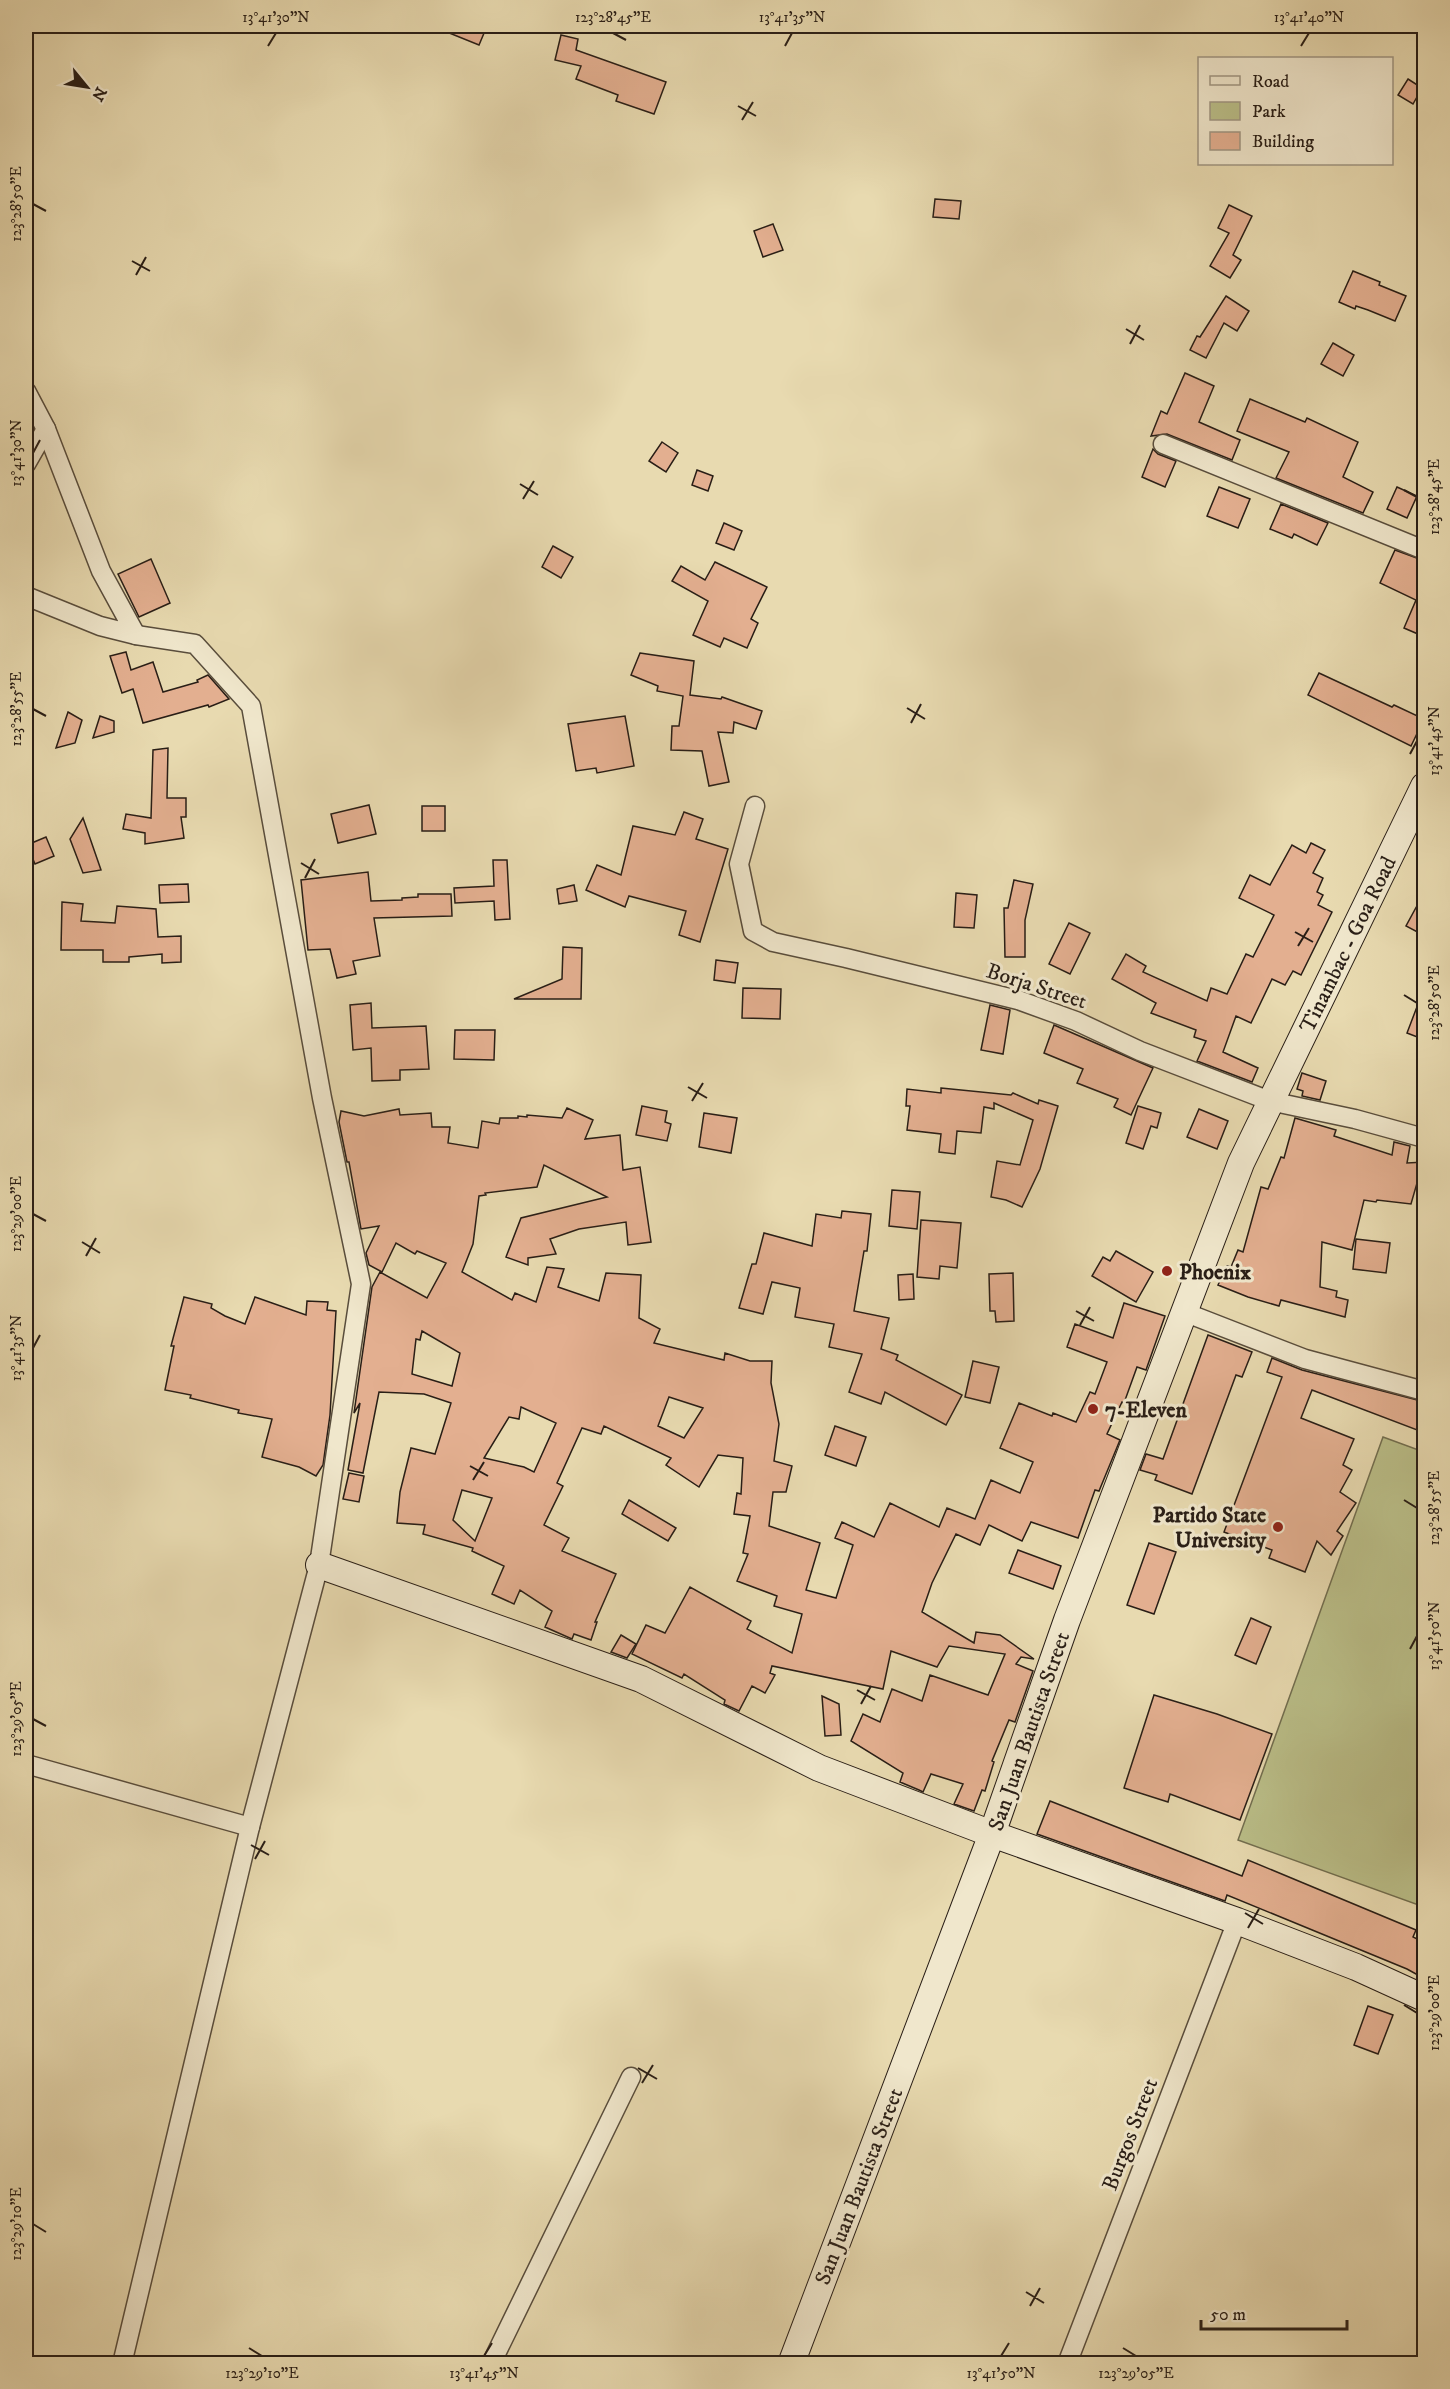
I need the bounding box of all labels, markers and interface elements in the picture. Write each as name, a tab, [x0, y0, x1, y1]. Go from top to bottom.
text: 13°41'30"N	[242, 8, 310, 27]
text: 123°28'45"E	[575, 8, 651, 27]
text: 13°41'35"N	[759, 8, 825, 27]
text: 13°41'40"N	[1274, 8, 1344, 27]
north arrow	[57, 57, 117, 117]
legend	[1198, 57, 1393, 165]
text: Road	[1252, 71, 1289, 93]
text: N	[87, 83, 111, 105]
text: Park	[1252, 101, 1286, 123]
text: Building	[1252, 131, 1314, 153]
text: 123°28'50"E	[7, 166, 26, 242]
text: 13°41'30"N	[7, 419, 26, 487]
text: 123°28'45"E	[1425, 459, 1444, 535]
text: 123°28'55"E	[7, 671, 26, 746]
text: 13°41'45"N	[1425, 706, 1444, 776]
street label: Tinambac - Goa Road	[1294, 852, 1403, 1037]
street label: Borja Street	[983, 957, 1090, 1015]
text: 123°28'50"E	[1425, 965, 1444, 1041]
text: 123°29'00"E	[7, 1176, 26, 1252]
place label: Phoenix	[1179, 1259, 1251, 1286]
marker: Phoenix	[1160, 1264, 1174, 1278]
text: 13°41'35"N	[7, 1315, 26, 1381]
place label: 7-Eleven	[1105, 1397, 1187, 1424]
marker: 7-Eleven	[1086, 1402, 1100, 1416]
text: 123°28'55"E	[1425, 1470, 1444, 1545]
place label: Partido State University	[1152, 1502, 1267, 1554]
marker: Partido State University	[1271, 1520, 1285, 1534]
text: 13°41'50"N	[1425, 1601, 1444, 1671]
street label: San Juan Bautista Street	[983, 1628, 1076, 1835]
text: 123°29'05"E	[7, 1681, 26, 1757]
text: 123°29'00"E	[1425, 1975, 1444, 2051]
street label: Burgos Street	[1097, 2075, 1164, 2195]
street label: San Juan Bautista Street	[809, 2084, 909, 2289]
text: 123°29'10"E	[7, 2187, 26, 2261]
scale bar	[1201, 2293, 1346, 2331]
text: 50 m	[1210, 2304, 1246, 2326]
text: 123°29'10"E	[225, 2364, 299, 2383]
text: 13°41'45"N	[449, 2364, 519, 2383]
text: 13°41'50"N	[966, 2364, 1036, 2383]
text: 123°29'05"E	[1098, 2364, 1174, 2383]

